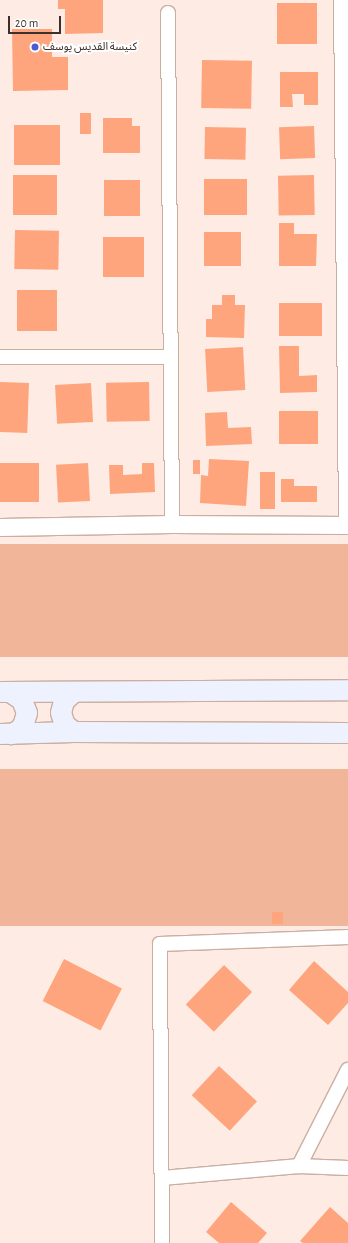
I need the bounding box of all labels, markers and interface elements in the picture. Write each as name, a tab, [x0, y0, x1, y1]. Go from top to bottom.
scale bar	[10, 8, 63, 34]
text: 20 m	[15, 17, 38, 29]
place label: كنيسة القديس يوسف	[43, 40, 137, 54]
marker: كنيسة القديس يوسف	[30, 42, 40, 52]

